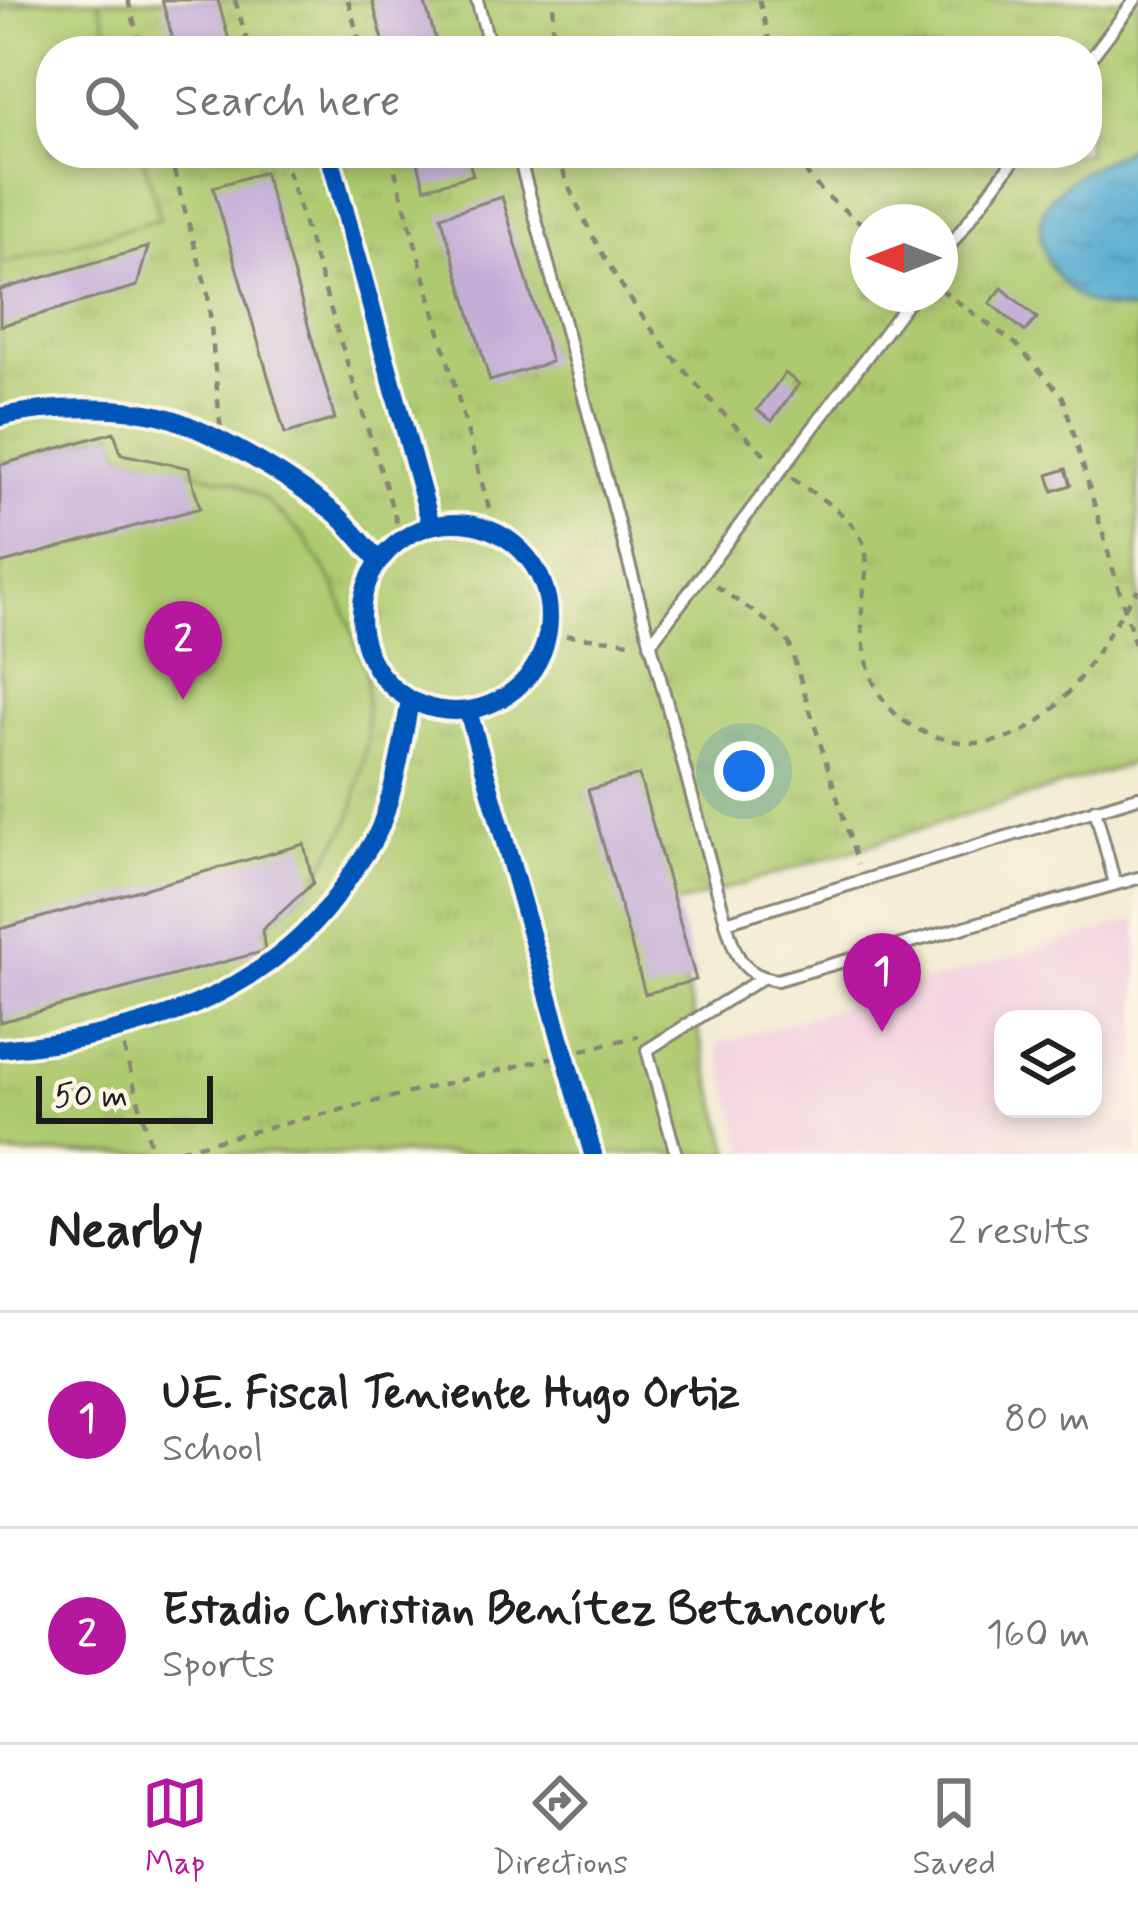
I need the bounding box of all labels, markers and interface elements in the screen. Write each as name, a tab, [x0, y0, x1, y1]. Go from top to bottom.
search box	[36, 36, 1102, 168]
icon: search	[78, 69, 144, 135]
text: Search here	[174, 73, 401, 132]
north arrow	[850, 204, 958, 312]
pin: 2	[144, 601, 222, 700]
your location	[714, 741, 774, 801]
pin: 1	[843, 933, 921, 1032]
map controls	[994, 1010, 1102, 1118]
button: layers	[994, 1010, 1102, 1118]
scale bar	[36, 1070, 213, 1123]
text: 50 m	[54, 1075, 128, 1119]
text: Nearby	[48, 1199, 203, 1265]
text: 2 results	[948, 1207, 1090, 1258]
text: UE. Fiscal Teniente Hugo Ortiz	[162, 1365, 740, 1424]
text: 1	[78, 1394, 96, 1445]
text: 80 m	[1004, 1394, 1090, 1445]
text: School	[162, 1424, 263, 1475]
text: Estadio Christian Benítez Betancourt	[162, 1581, 886, 1640]
text: 2	[77, 1610, 97, 1661]
text: 160 m	[986, 1610, 1090, 1661]
text: Sports	[162, 1640, 275, 1691]
tab: Map	[142, 1770, 208, 1886]
tab: Directions	[492, 1770, 628, 1886]
tab: Saved	[912, 1770, 996, 1886]

